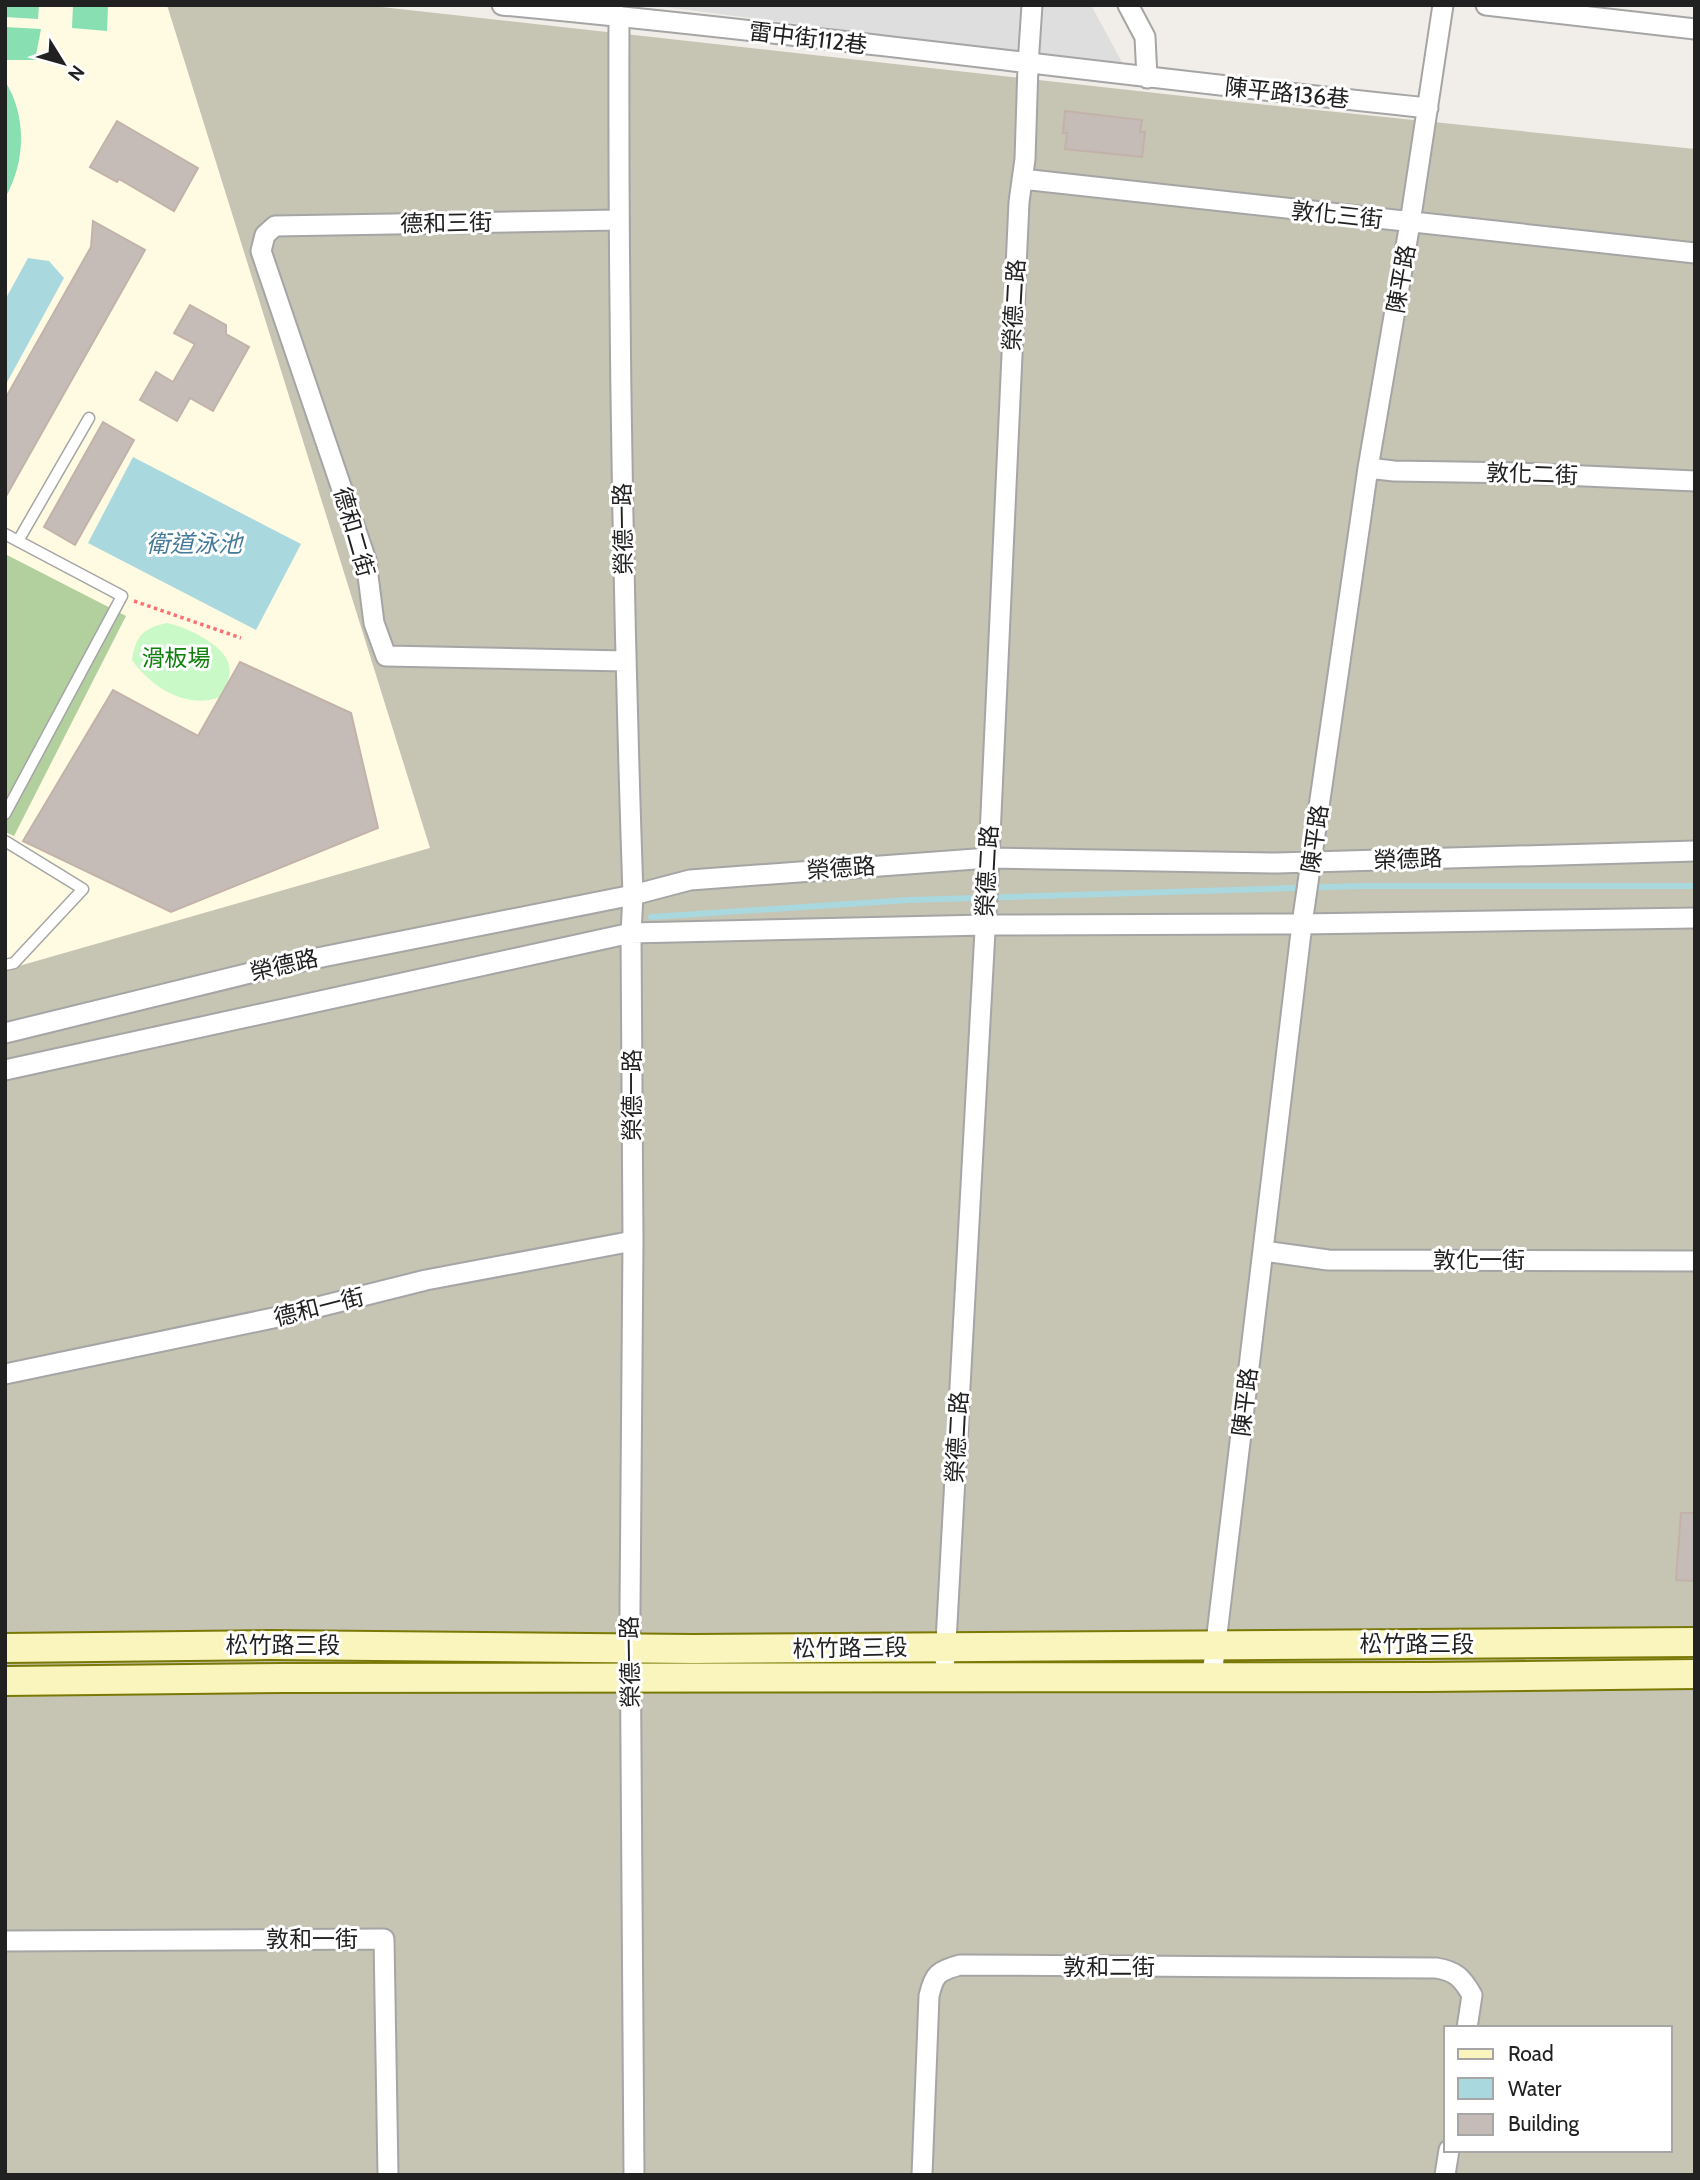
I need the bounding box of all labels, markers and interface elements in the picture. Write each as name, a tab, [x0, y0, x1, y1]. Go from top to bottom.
street label: 雷中街112巷	[747, 17, 869, 59]
north arrow	[28, 28, 98, 98]
text: N	[63, 61, 89, 85]
street label: 陳平路136巷	[1223, 73, 1351, 113]
street label: 敦化三街	[1290, 196, 1384, 234]
street label: 德和三街	[400, 208, 492, 238]
street label: 陳平路	[1381, 243, 1421, 315]
street label: 榮德二路	[998, 258, 1030, 352]
street label: 敦化二街	[1486, 458, 1578, 490]
street label: 榮德一路	[608, 483, 638, 575]
street label: 德和二街	[328, 484, 380, 580]
water label: 衛道泳池	[146, 529, 245, 558]
park label: 滑板場	[142, 644, 211, 672]
street label: 陳平路	[1296, 803, 1334, 875]
street label: 榮德二路	[971, 824, 1003, 918]
street label: 榮德路	[1373, 844, 1443, 874]
street label: 榮德路	[806, 852, 876, 884]
street label: 榮德路	[247, 944, 321, 986]
street label: 榮德一路	[618, 1049, 646, 1141]
street label: 敦化一街	[1433, 1246, 1525, 1274]
street label: 德和一街	[271, 1282, 367, 1332]
street label: 陳平路	[1227, 1366, 1263, 1438]
street label: 榮德二路	[941, 1390, 973, 1484]
street label: 榮德一路	[615, 1616, 645, 1708]
street label: 松竹路三段	[1360, 1630, 1475, 1658]
street label: 松竹路三段	[226, 1631, 341, 1659]
street label: 松竹路三段	[792, 1633, 908, 1663]
street label: 敦和一街	[266, 1925, 358, 1953]
street label: 敦和二街	[1063, 1953, 1155, 1981]
legend	[1444, 2026, 1672, 2152]
text: Road	[1508, 2041, 1554, 2066]
text: Water	[1508, 2076, 1562, 2101]
text: Building	[1508, 2111, 1580, 2136]

